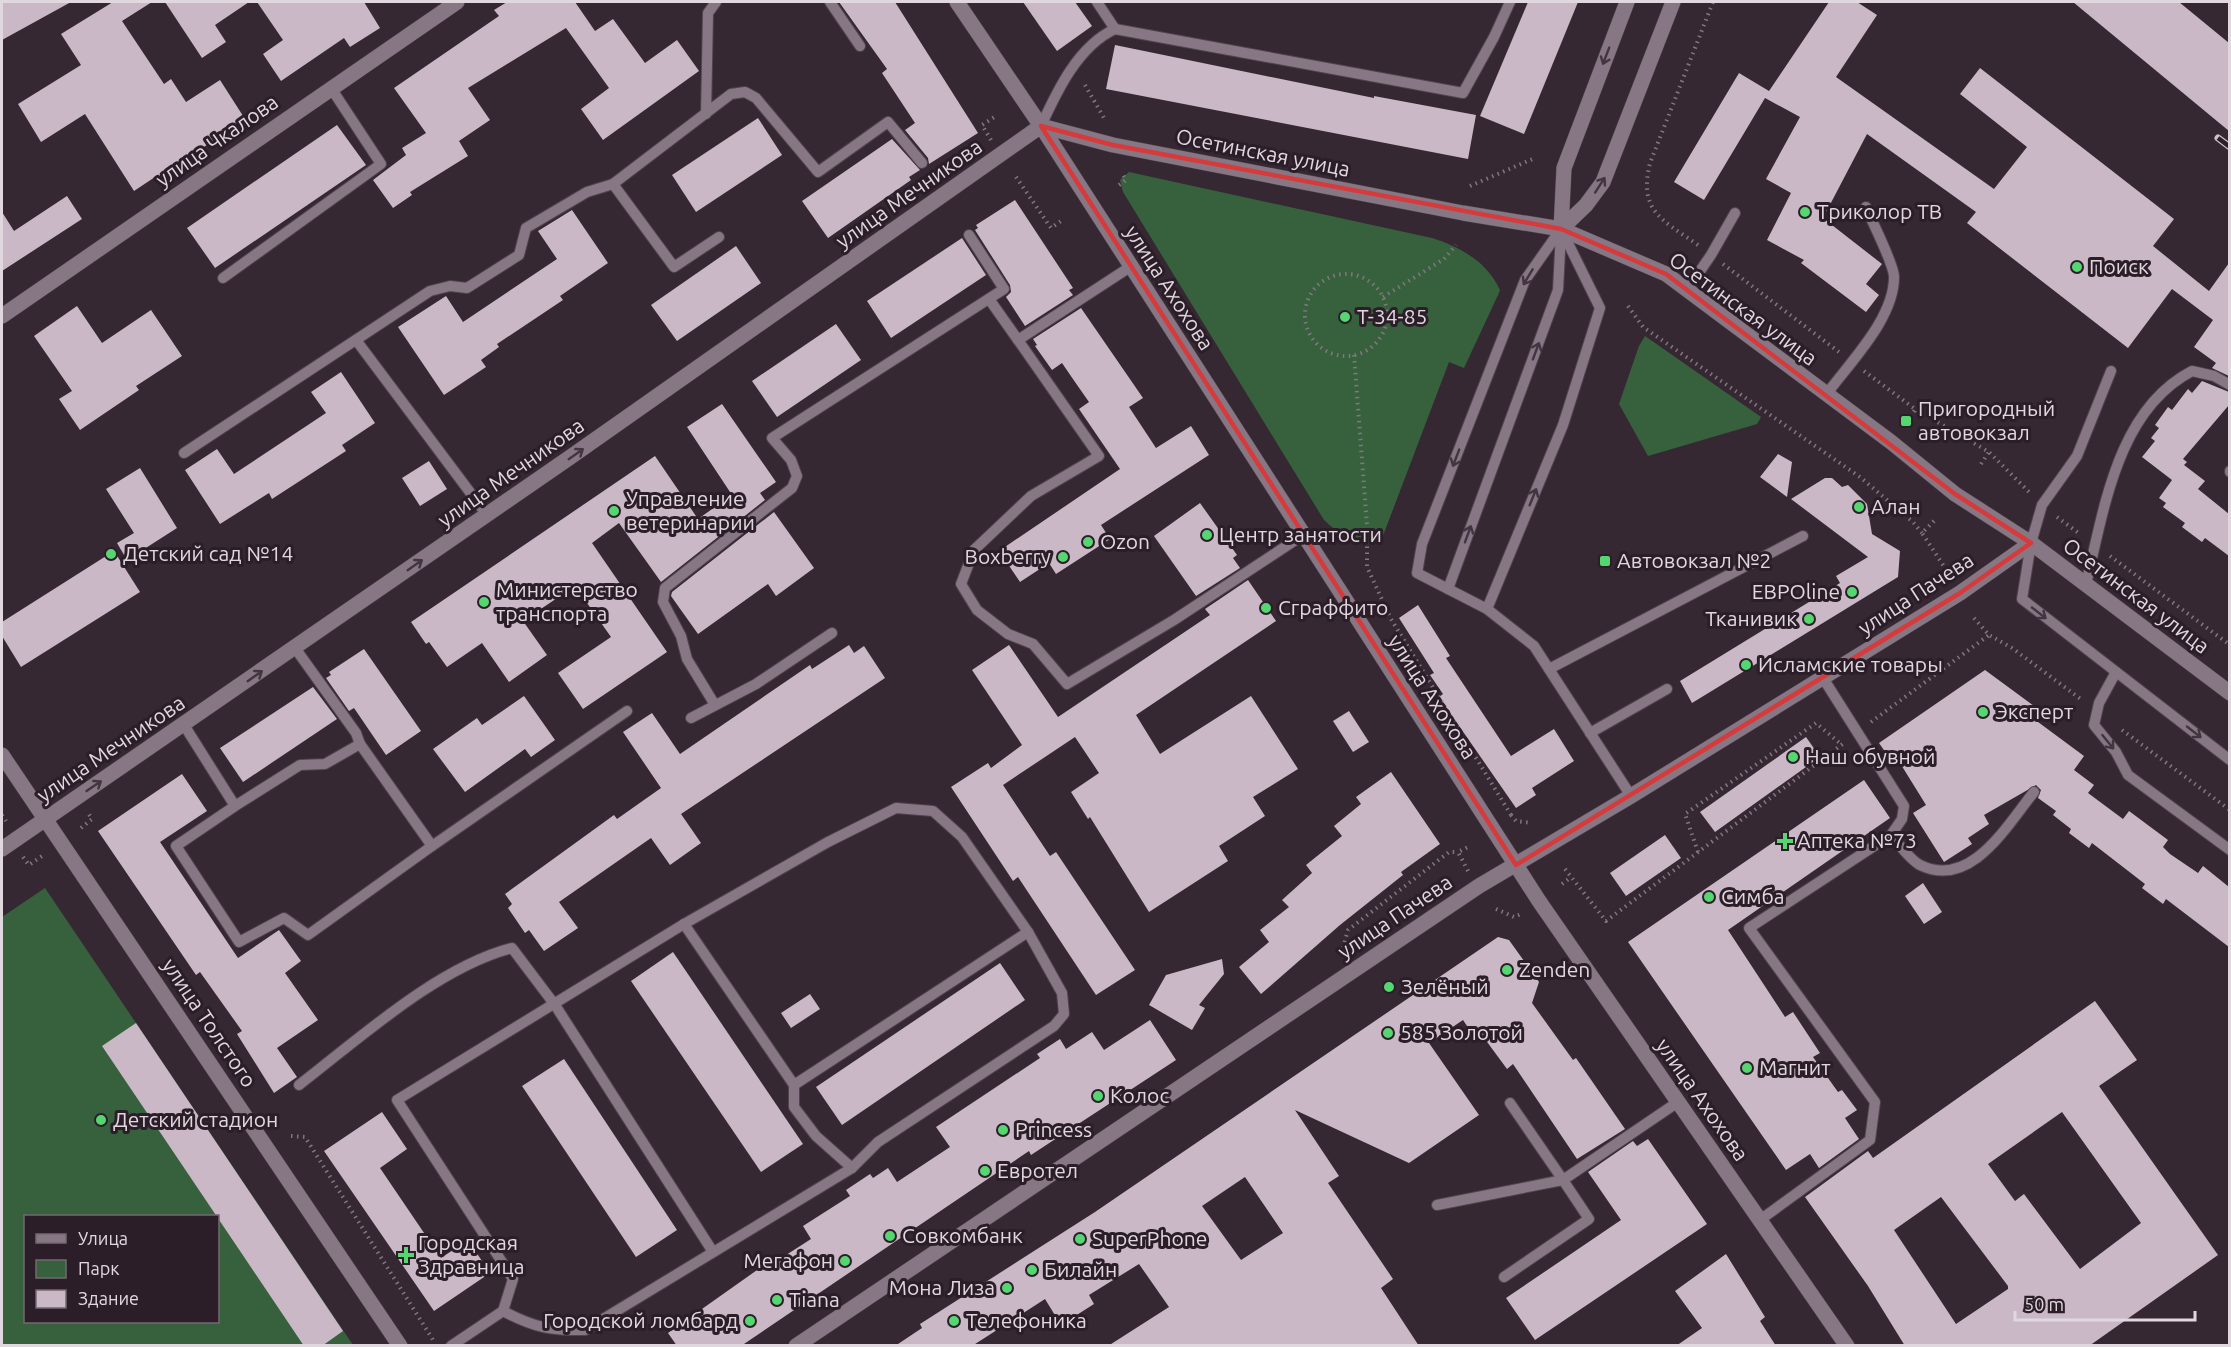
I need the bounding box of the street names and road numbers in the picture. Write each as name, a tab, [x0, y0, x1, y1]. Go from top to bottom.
street label: улица Чкалова	[151, 89, 282, 191]
street label: Осетинская улица	[1174, 123, 1352, 181]
street label: улица Мечникова	[831, 134, 986, 253]
street label: улица Ахохова	[1121, 221, 1219, 354]
street label: Осетинская улица	[1665, 247, 1822, 370]
street label: улица Мечникова	[433, 413, 588, 532]
street label: Осетинская улица	[2059, 532, 2214, 658]
street label: улица Пачева	[1853, 547, 1978, 639]
street label: улица Ахохова	[1384, 630, 1482, 763]
street label: улица Мечникова	[32, 690, 189, 806]
street label: улица Пачева	[1333, 869, 1456, 963]
street label: улица Толстого	[158, 954, 262, 1091]
street label: улица Ахохова	[1652, 1034, 1754, 1165]

